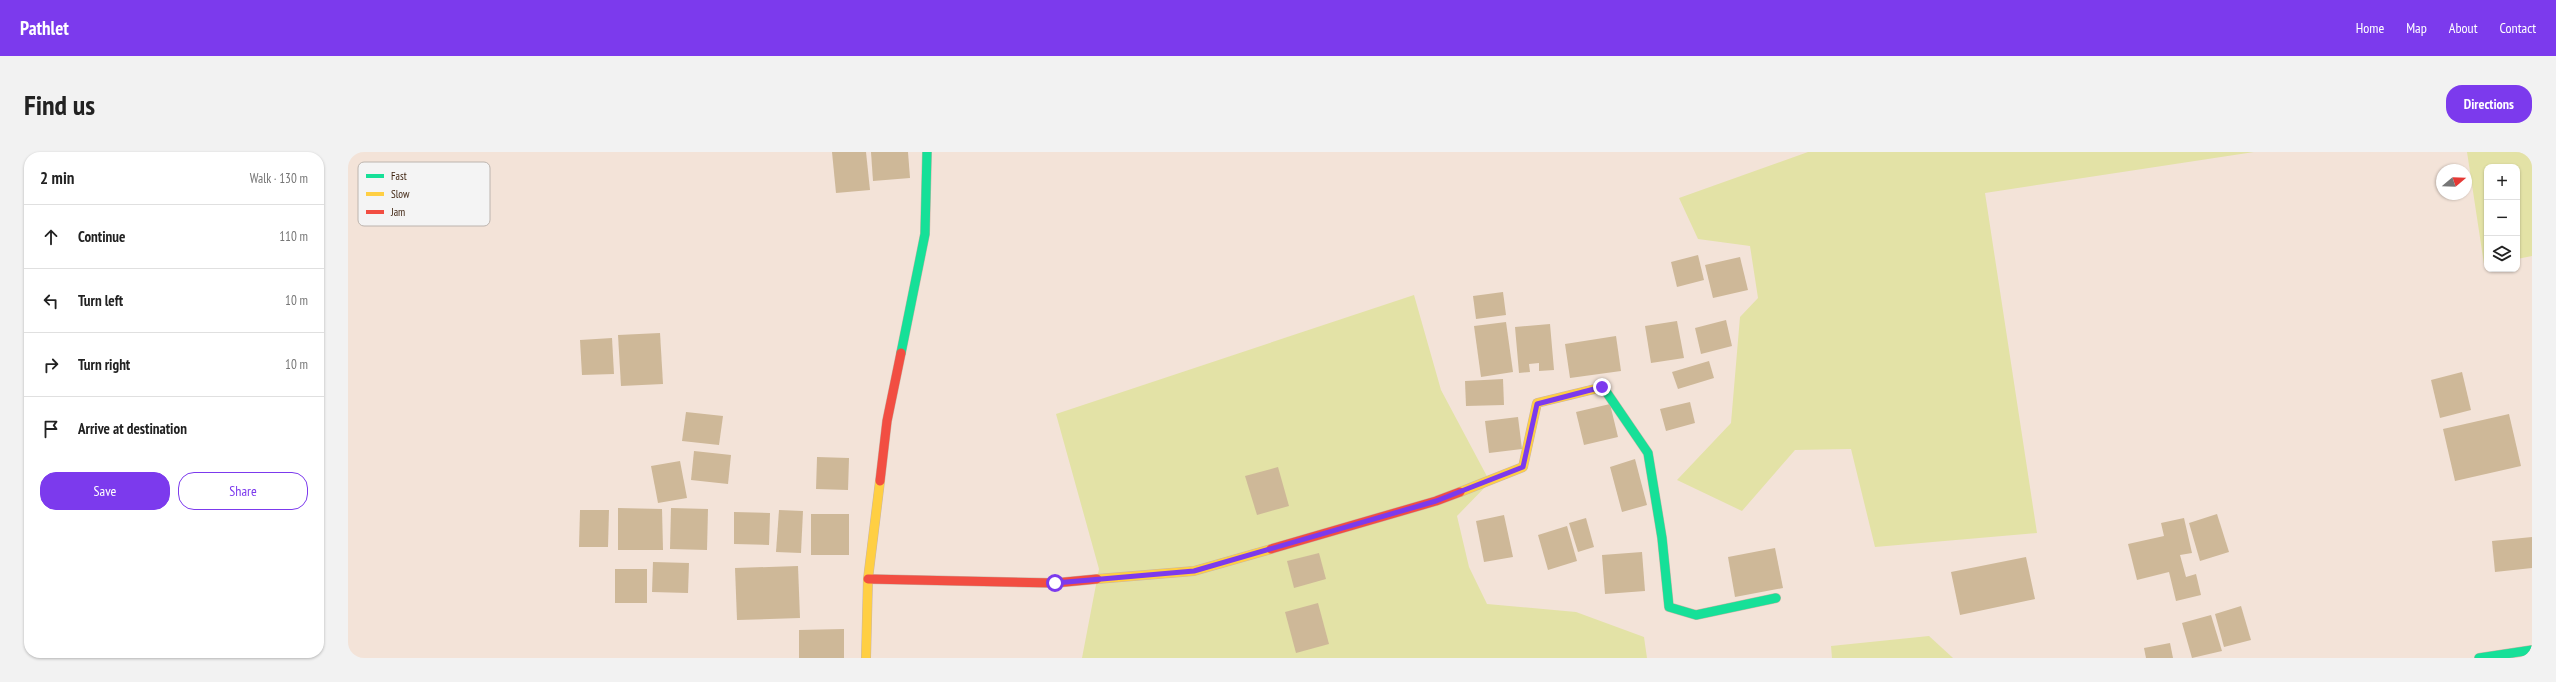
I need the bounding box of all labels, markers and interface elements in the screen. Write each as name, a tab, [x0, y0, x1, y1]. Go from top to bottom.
text: Pathlet	[20, 16, 69, 40]
text: Home	[2356, 19, 2384, 37]
text: Map	[2406, 19, 2427, 37]
text: About	[2449, 19, 2478, 37]
text: Contact	[2500, 19, 2536, 37]
button: Directions	[2446, 85, 2532, 123]
text: Find us	[24, 86, 95, 123]
legend	[358, 162, 490, 226]
north arrow	[2436, 164, 2472, 200]
map controls	[2484, 164, 2520, 272]
button: +	[2484, 164, 2520, 200]
text: 2 min	[40, 167, 74, 189]
text: Fast	[391, 169, 407, 183]
text: Walk · 130 m	[250, 170, 308, 187]
text: Slow	[391, 187, 410, 201]
button: −	[2484, 200, 2520, 236]
text: Jam	[390, 205, 405, 219]
icon: ahead	[40, 226, 62, 248]
text: Continue	[78, 227, 125, 246]
text: 110 m	[279, 228, 308, 245]
button: layers	[2484, 236, 2520, 272]
icon: left	[40, 290, 62, 312]
text: Turn left	[78, 291, 123, 310]
text: 10 m	[285, 292, 308, 309]
icon: right	[40, 354, 62, 376]
text: Turn right	[78, 355, 130, 374]
text: 10 m	[285, 356, 308, 373]
route end	[1593, 378, 1611, 396]
icon: arrive	[40, 418, 62, 440]
text: Arrive at destination	[78, 419, 187, 438]
button: Save	[40, 472, 170, 510]
button: Share	[178, 472, 308, 510]
route start	[1046, 574, 1064, 592]

